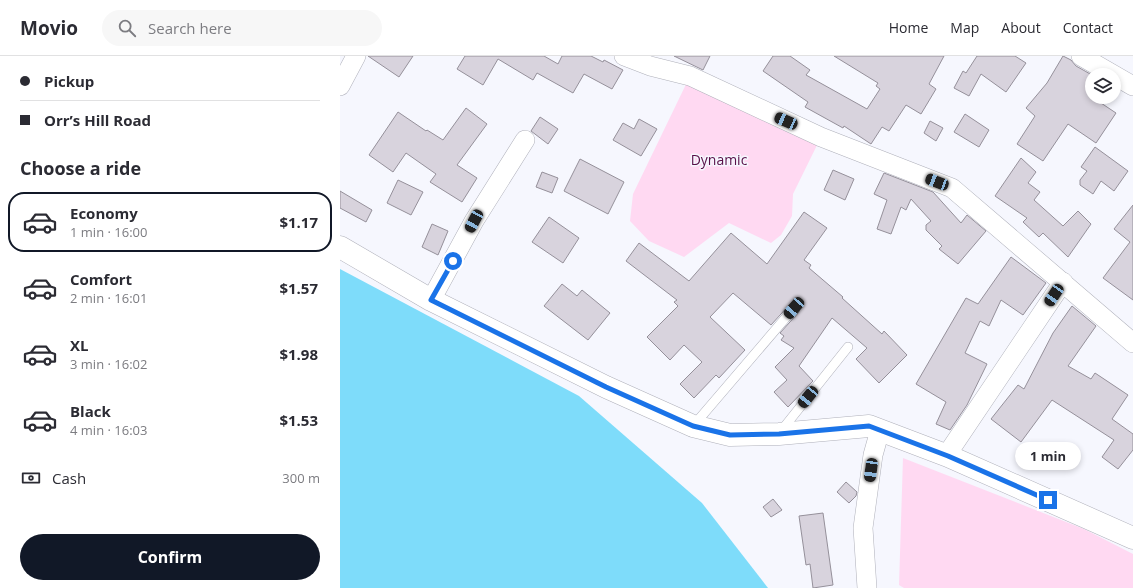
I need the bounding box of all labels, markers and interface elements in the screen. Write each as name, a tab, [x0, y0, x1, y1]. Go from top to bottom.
search box	[102, 10, 382, 46]
text: Movio	[20, 15, 78, 41]
icon: search	[116, 17, 138, 39]
text: Search here	[148, 18, 232, 38]
text: Home	[889, 18, 928, 37]
text: Map	[950, 18, 979, 37]
text: About	[1001, 18, 1041, 37]
text: Contact	[1063, 18, 1113, 37]
map controls	[1085, 68, 1121, 104]
button: layers	[1085, 68, 1121, 104]
text: Pickup	[44, 71, 94, 91]
text: Orr’s Hill Road	[44, 110, 151, 130]
car	[773, 111, 799, 131]
park label: Dynamic	[691, 150, 748, 169]
text: Choose a ride	[20, 156, 141, 180]
car	[924, 172, 950, 192]
text: Economy	[70, 203, 138, 223]
icon: car	[22, 204, 58, 240]
car	[463, 208, 485, 234]
text: $1.17	[279, 212, 318, 232]
text: 1 min · 16:00	[70, 223, 147, 241]
route start	[444, 252, 462, 270]
text: Comfort	[70, 269, 132, 289]
icon: car	[22, 270, 58, 306]
text: $1.57	[279, 278, 318, 298]
car	[1042, 282, 1066, 308]
text: 2 min · 16:01	[70, 289, 147, 307]
car	[782, 295, 806, 321]
text: XL	[70, 335, 88, 355]
icon: car	[22, 336, 58, 372]
text: $1.98	[279, 344, 318, 364]
text: 3 min · 16:02	[70, 355, 147, 373]
car	[796, 384, 820, 410]
text: Black	[70, 401, 111, 421]
icon: car	[22, 402, 58, 438]
text: $1.53	[279, 410, 318, 430]
text: 4 min · 16:03	[70, 421, 147, 439]
callout: 1 min	[1015, 442, 1081, 470]
text: 1 min	[1030, 447, 1066, 465]
car	[863, 457, 879, 483]
icon: cash	[20, 467, 42, 489]
text: Cash	[52, 468, 86, 488]
text: 300 m	[282, 469, 320, 487]
route end	[1039, 491, 1057, 509]
button: Confirm	[20, 534, 320, 580]

